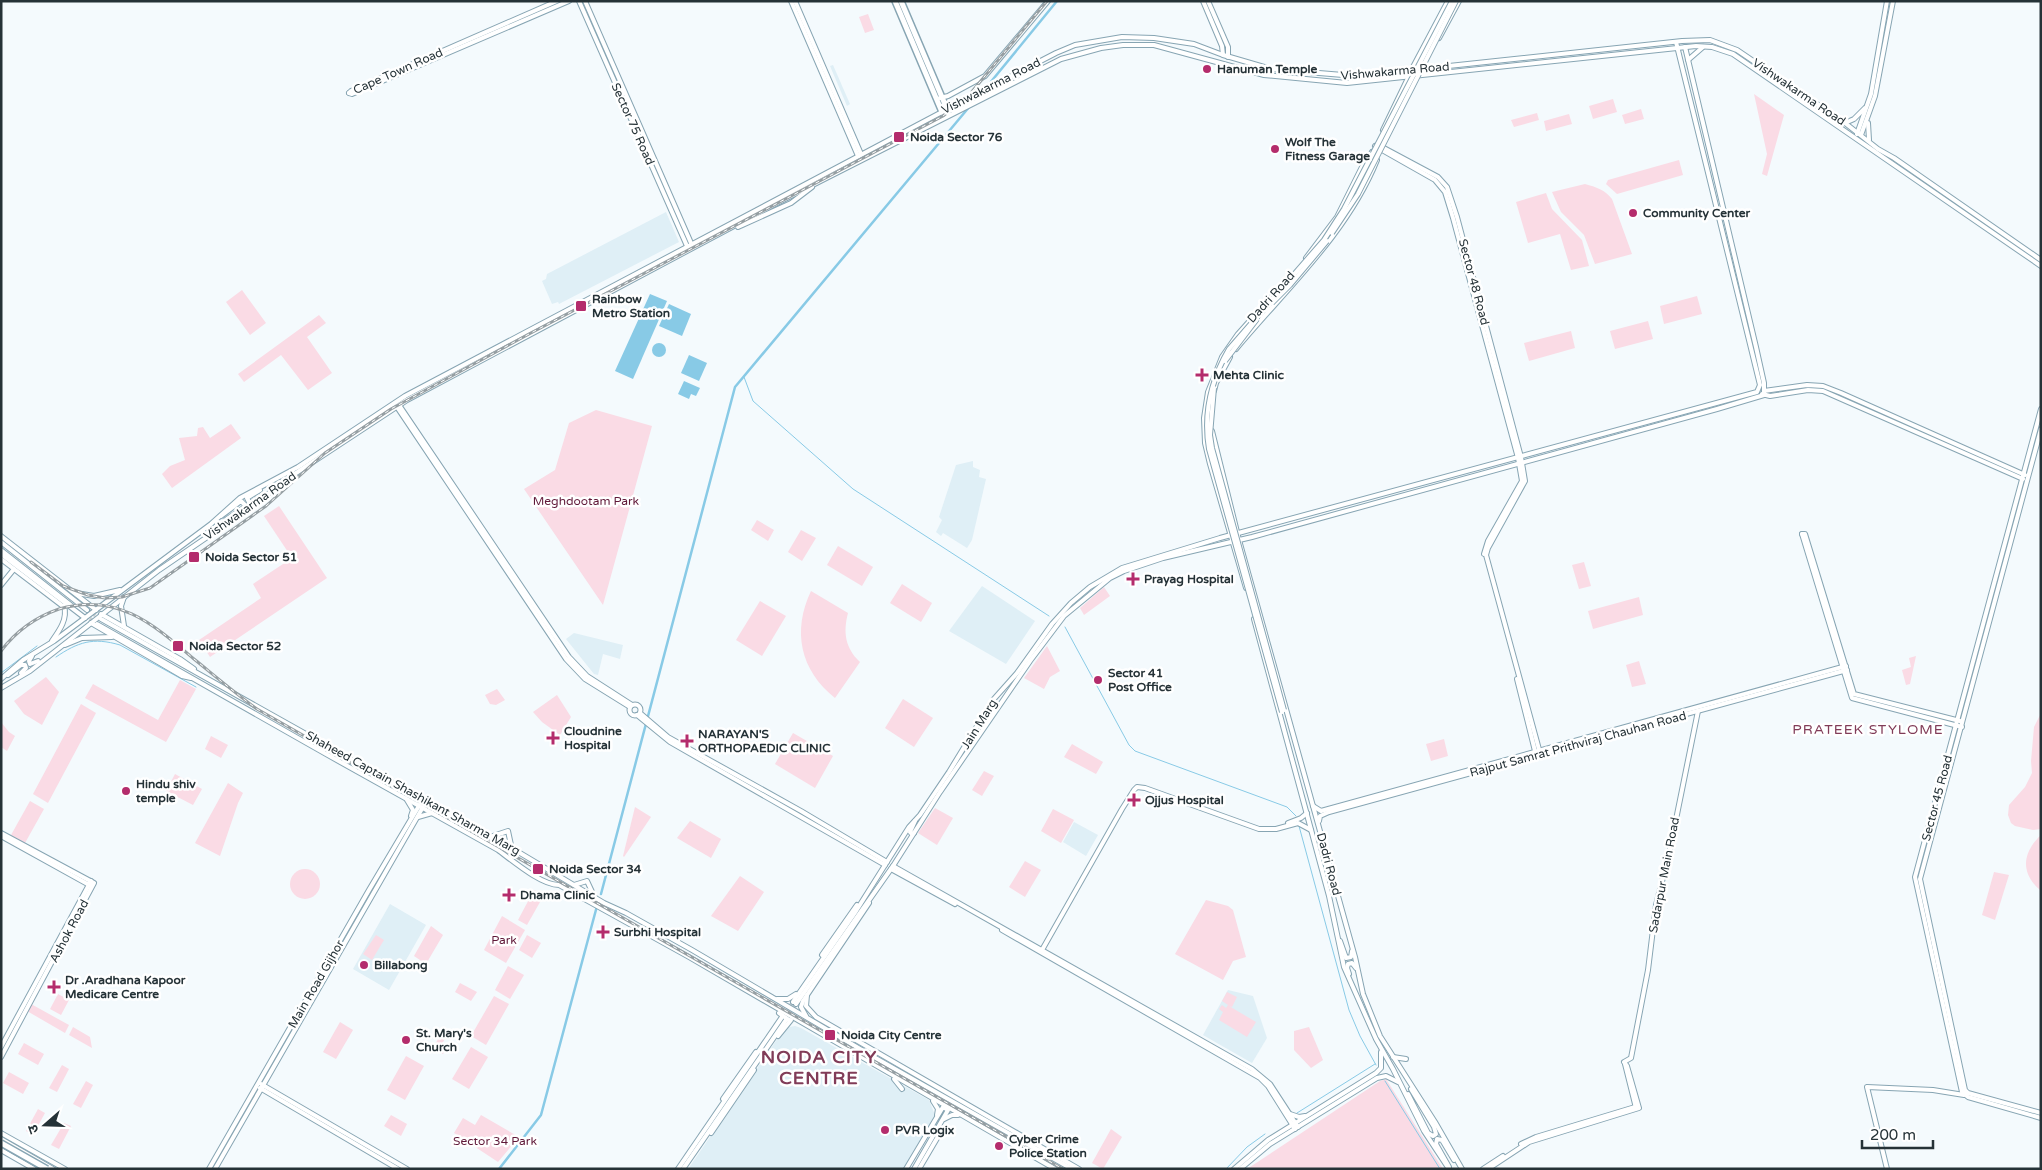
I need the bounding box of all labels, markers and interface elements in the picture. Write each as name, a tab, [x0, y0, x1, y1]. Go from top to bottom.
street label: Cape Town Road	[351, 45, 445, 97]
street label: Vishwakarma Road	[939, 55, 1043, 117]
street label: Vishwakarma Road	[1750, 56, 1848, 128]
street label: Vishwakarma Road	[1340, 59, 1450, 83]
place label: Hanuman Temple	[1217, 62, 1317, 77]
marker: Hanuman Temple	[1201, 63, 1213, 75]
street label: Sector 75 Road	[609, 81, 657, 167]
marker: Noida Sector 76	[892, 130, 906, 144]
place label: Noida Sector 76	[910, 130, 1003, 144]
place label: Wolf The Fitness Garage	[1285, 135, 1370, 164]
marker: Wolf The Fitness Garage	[1269, 143, 1281, 155]
place label: Community Center	[1643, 206, 1751, 221]
marker: Community Center	[1627, 207, 1639, 219]
street label: Sector 48 Road	[1456, 237, 1492, 327]
street label: Dadri Road	[1244, 269, 1298, 325]
place label: Rainbow Metro Station	[592, 292, 670, 320]
marker: Rainbow Metro Station	[574, 299, 588, 313]
marker: Mehta Clinic	[1195, 368, 1209, 382]
place label: Mehta Clinic	[1213, 368, 1284, 382]
street label: Vishwakarma Road	[201, 469, 299, 543]
park label: Meghdootam Park	[533, 494, 640, 508]
marker: Noida Sector 51	[187, 550, 201, 564]
place label: Noida Sector 51	[205, 550, 297, 564]
marker: Prayag Hospital	[1126, 572, 1140, 586]
place label: Prayag Hospital	[1144, 572, 1234, 587]
marker: Noida Sector 52	[171, 639, 185, 653]
place label: Noida Sector 52	[189, 639, 281, 653]
place label: Sector 41 Post Office	[1108, 666, 1172, 694]
marker: Sector 41 Post Office	[1092, 674, 1104, 686]
street label: Jain Marg	[958, 697, 1000, 751]
street label: Rajput Samrat Prithviraj Chauhan Road	[1468, 708, 1688, 780]
district label: PRATEEK STYLOME	[1792, 721, 1944, 738]
place label: Cloudnine Hospital	[564, 724, 622, 753]
place label: NARAYAN'S ORTHOPAEDIC CLINIC	[698, 727, 831, 755]
street label: Shaheed Captain Shashikant Sharma Marg	[303, 728, 523, 858]
marker: Cloudnine Hospital	[546, 731, 560, 745]
marker: NARAYAN'S ORTHOPAEDIC CLINIC	[680, 734, 694, 748]
street label: Sector 45 Road	[1919, 753, 1955, 843]
place label: Hindu shiv temple	[135, 777, 196, 806]
marker: Hindu shiv temple	[120, 785, 132, 797]
marker: Ojjus Hospital	[1127, 793, 1141, 807]
place label: Ojjus Hospital	[1145, 793, 1224, 808]
street label: Sadarpur Main Road	[1646, 816, 1682, 934]
street label: Dadri Road	[1314, 831, 1344, 897]
marker: Noida Sector 34	[531, 862, 545, 876]
place label: Noida Sector 34	[549, 862, 642, 876]
marker: Dhama Clinic	[502, 888, 516, 902]
place label: Dhama Clinic	[520, 888, 595, 902]
street label: Ashok Road	[47, 897, 91, 965]
marker: Surbhi Hospital	[596, 925, 610, 939]
place label: Surbhi Hospital	[614, 925, 701, 940]
park label: Park	[491, 933, 517, 947]
street label: Main Road Gijhor	[285, 937, 347, 1031]
place label: Billabong	[374, 958, 428, 973]
marker: Billabong	[358, 959, 370, 971]
place label: Dr .Aradhana Kapoor Medicare Centre	[65, 973, 186, 1001]
marker: Dr .Aradhana Kapoor Medicare Centre	[47, 980, 61, 994]
place label: St. Mary's Church	[416, 1026, 472, 1054]
marker: Noida City Centre	[823, 1028, 837, 1042]
place label: Noida City Centre	[841, 1028, 942, 1043]
marker: St. Mary's Church	[400, 1034, 412, 1046]
district label: NOIDA CITY CENTRE	[761, 1046, 877, 1089]
north arrow	[20, 1100, 70, 1150]
scale bar	[1862, 1118, 1933, 1150]
text: उ	[24, 1122, 43, 1136]
place label: PVR Logix	[895, 1123, 955, 1138]
marker: PVR Logix	[879, 1124, 891, 1136]
text: 200 m	[1870, 1126, 1916, 1144]
place label: Cyber Crime Police Station	[1009, 1132, 1087, 1160]
park label: Sector 34 Park	[453, 1134, 537, 1148]
marker: Cyber Crime Police Station	[993, 1140, 1005, 1152]

